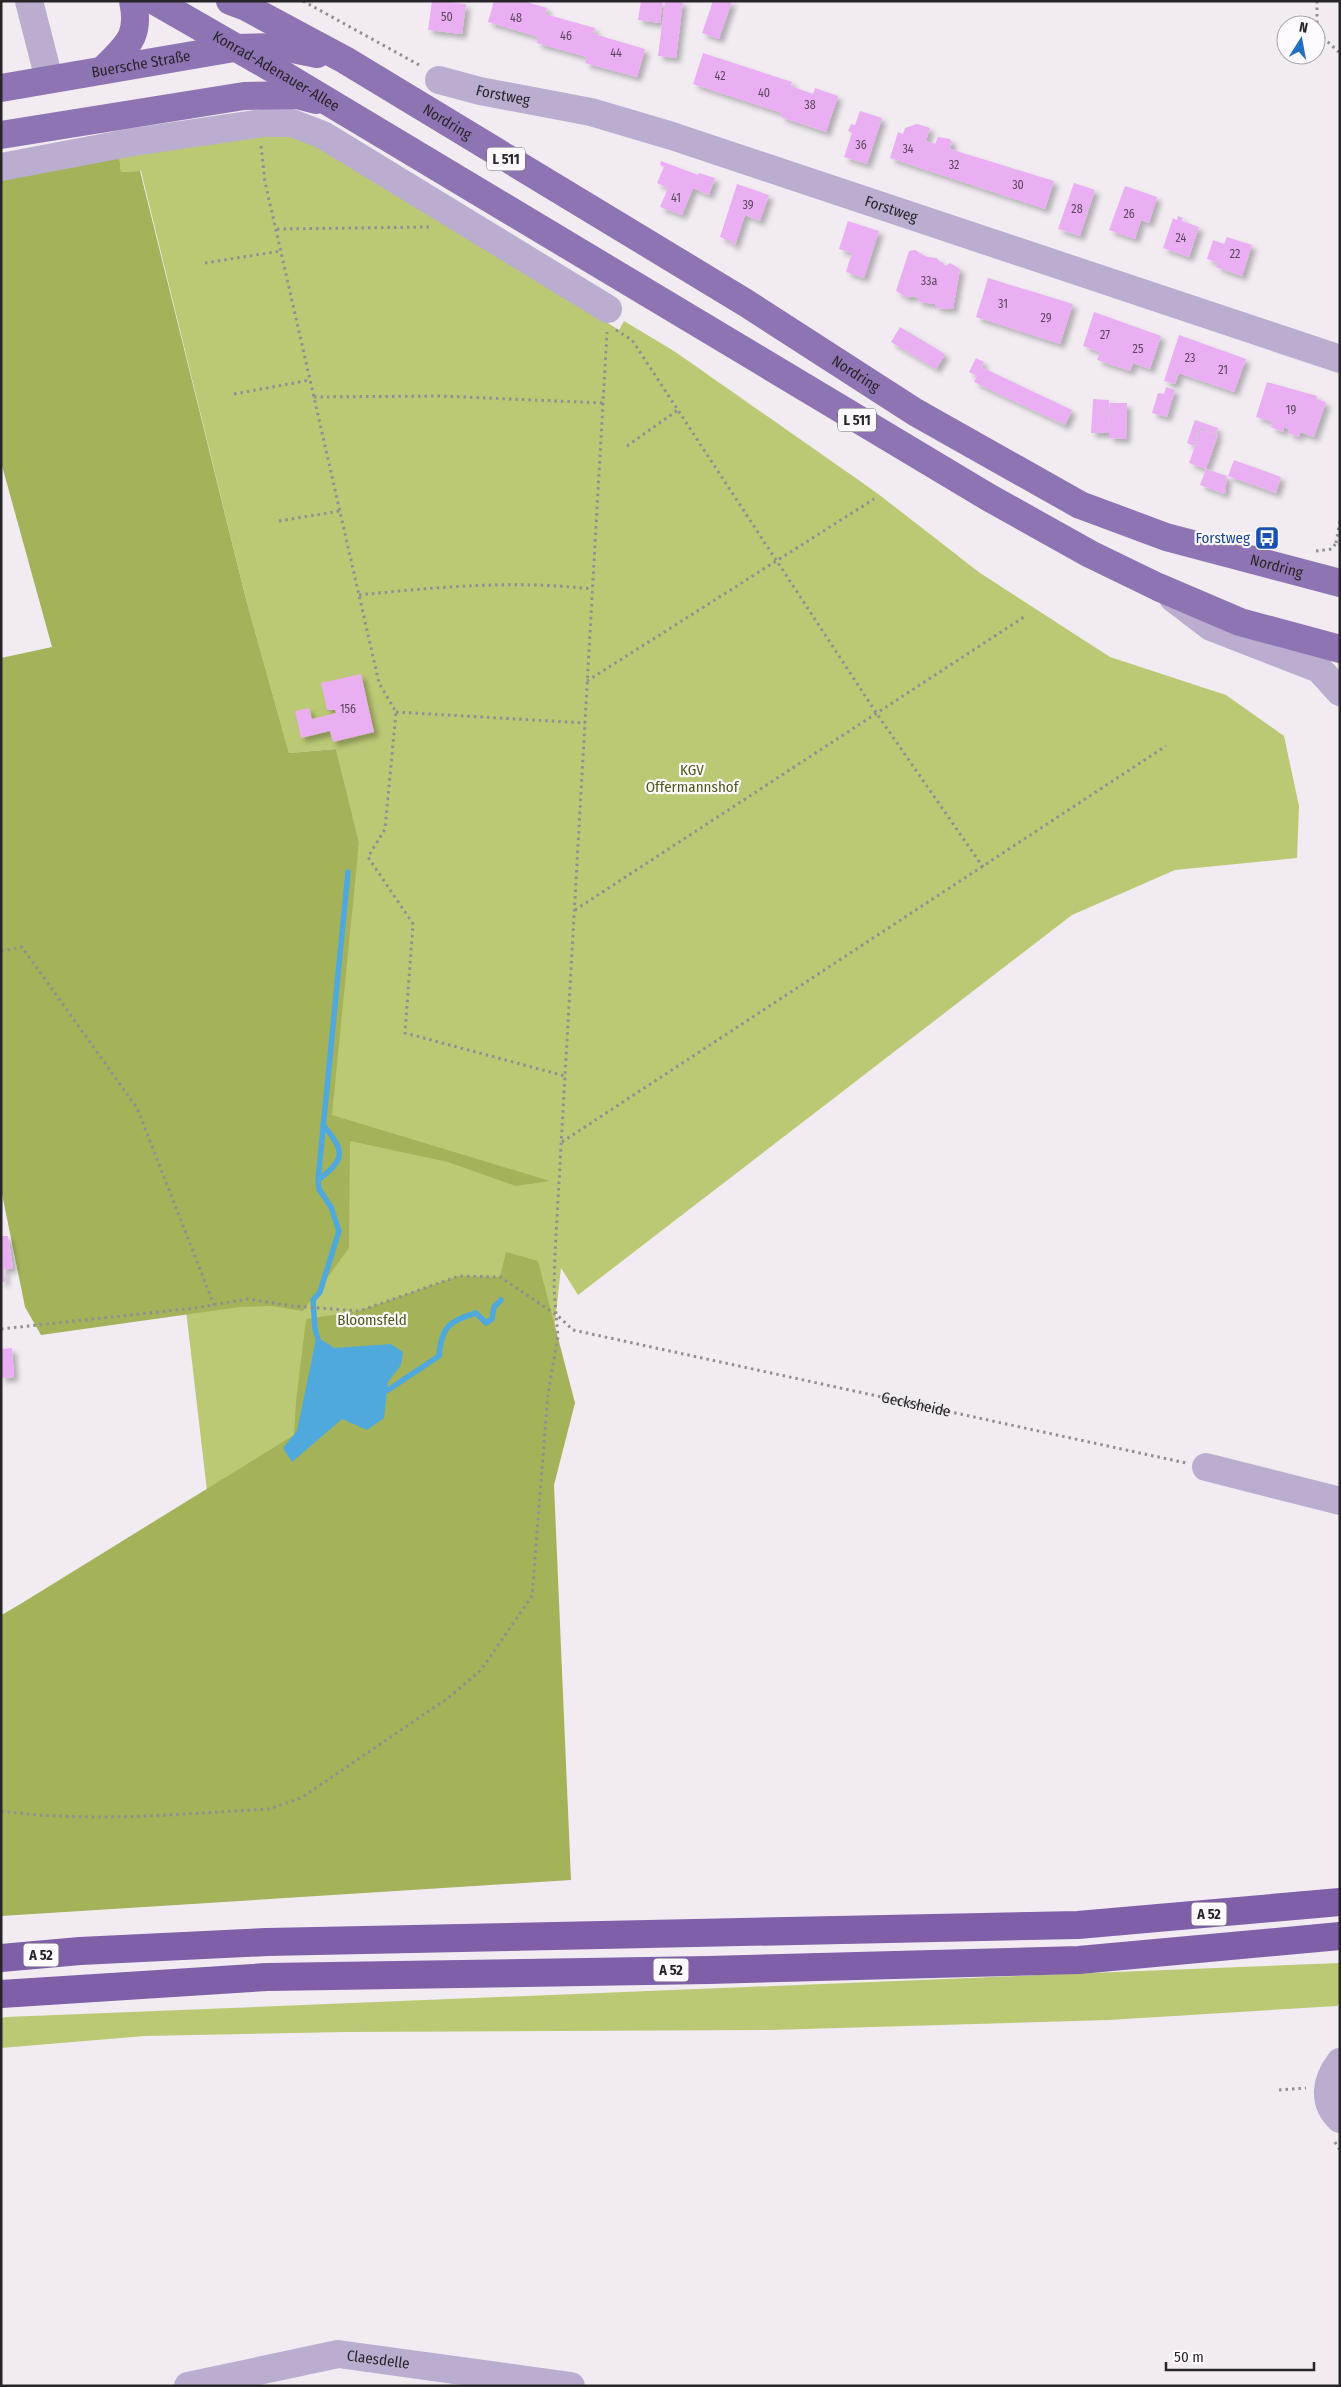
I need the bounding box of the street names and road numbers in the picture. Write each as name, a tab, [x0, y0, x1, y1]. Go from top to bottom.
street label: Konrad-Adenauer-Allee	[210, 27, 343, 115]
street label: Buersche Straße	[90, 47, 192, 81]
street label: Forstweg	[474, 81, 532, 109]
street label: Nordring	[420, 100, 475, 144]
road number: L 511	[487, 148, 525, 170]
street label: Forstweg	[862, 192, 920, 226]
street label: Nordring	[828, 352, 883, 396]
road number: L 511	[838, 408, 876, 432]
street label: Nordring	[1248, 551, 1305, 582]
street label: Gecksheide	[880, 1388, 952, 1421]
road number: A 52	[1192, 1902, 1226, 1926]
road number: A 52	[23, 1944, 58, 1966]
road number: A 52	[654, 1958, 688, 1982]
street label: Claesdelle	[346, 2346, 411, 2373]

